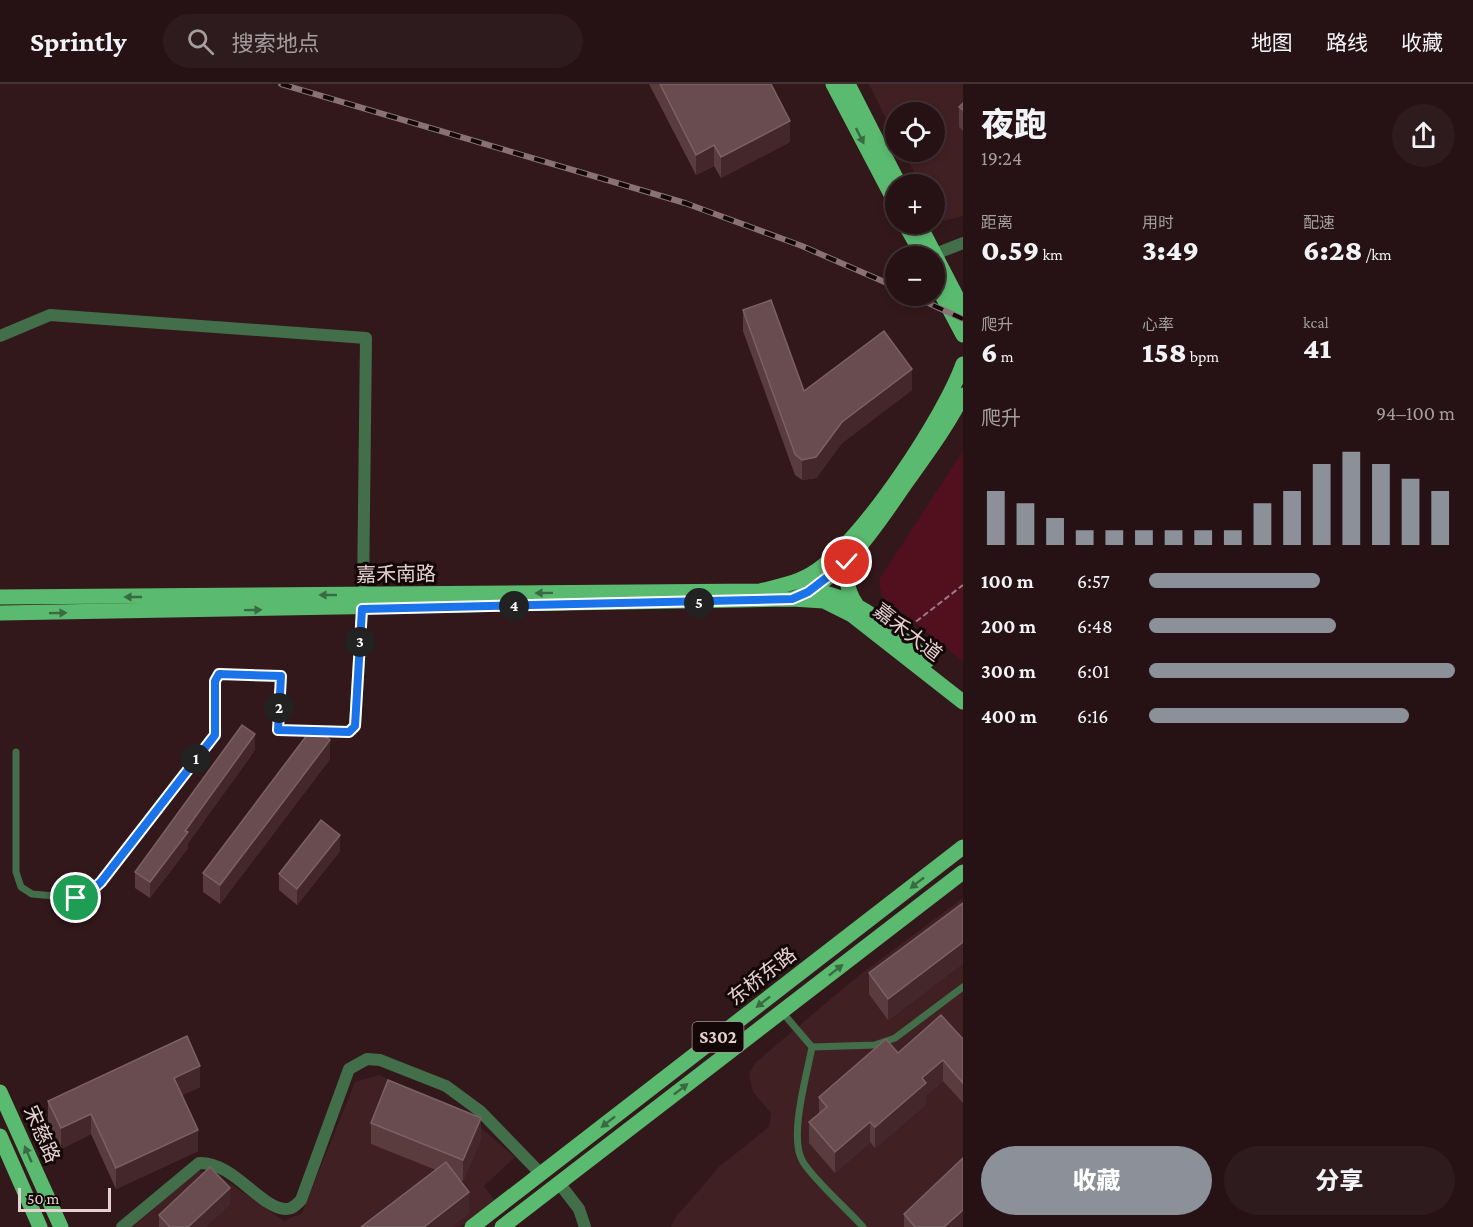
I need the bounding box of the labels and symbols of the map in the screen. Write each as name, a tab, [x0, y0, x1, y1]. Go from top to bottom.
one-way arrow	[855, 128, 865, 145]
pin	[821, 536, 872, 587]
street label: 嘉禾南路	[356, 562, 436, 586]
one-way arrow	[535, 588, 554, 598]
pin: 5	[684, 588, 714, 618]
one-way arrow	[319, 591, 338, 600]
pin: 4	[499, 591, 529, 621]
one-way arrow	[124, 592, 143, 602]
street label: 嘉禾大道	[870, 599, 946, 665]
one-way arrow	[244, 605, 263, 615]
one-way arrow	[49, 608, 68, 618]
pin: 3	[345, 627, 375, 657]
pin: 2	[264, 693, 294, 723]
pin: 1	[181, 744, 211, 774]
pin	[50, 872, 101, 923]
one-way arrow	[909, 877, 925, 889]
street label: 东桥东路	[724, 943, 800, 1009]
one-way arrow	[828, 964, 843, 976]
one-way arrow	[755, 996, 770, 1008]
road number: S302	[692, 1022, 744, 1052]
one-way arrow	[673, 1082, 689, 1095]
street label: 宋慈路	[20, 1102, 64, 1166]
one-way arrow	[601, 1115, 616, 1127]
one-way arrow	[23, 1145, 33, 1163]
scale bar	[18, 1185, 111, 1212]

